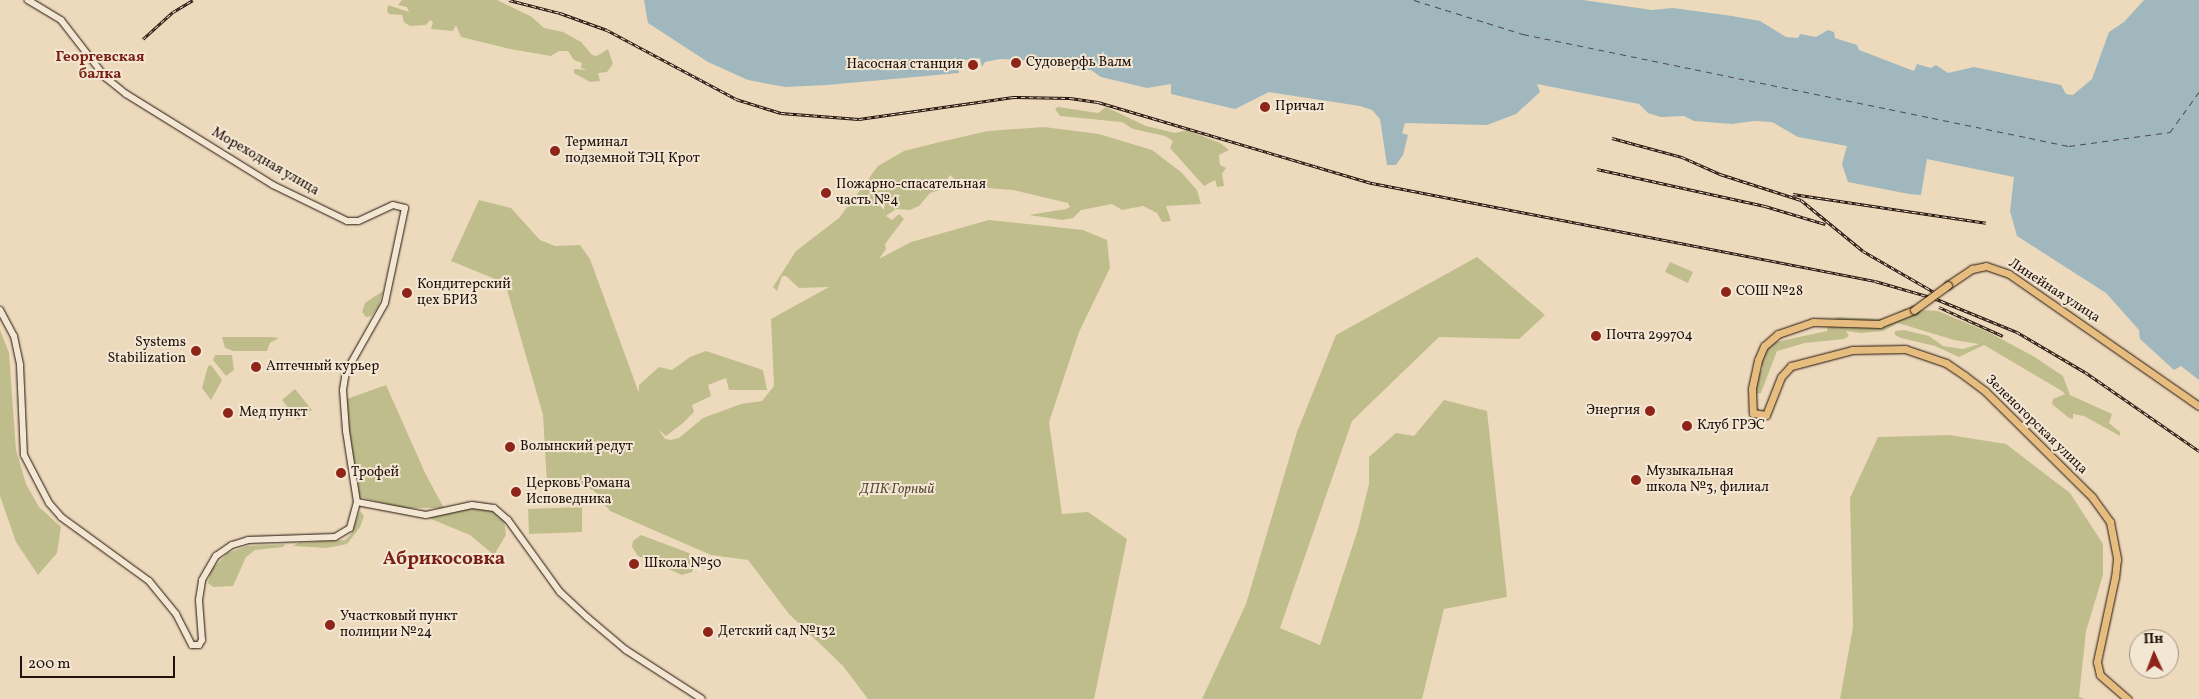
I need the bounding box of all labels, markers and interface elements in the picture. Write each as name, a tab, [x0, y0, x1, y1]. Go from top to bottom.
district label: Георгевская балка	[55, 48, 145, 83]
place label: Судоверфь Валм	[1026, 55, 1131, 71]
place label: Насосная станция	[847, 57, 963, 73]
marker: Судоверфь Валм	[1010, 57, 1022, 69]
marker: Насосная станция	[967, 59, 979, 71]
place label: Причал	[1275, 99, 1324, 115]
marker: Причал	[1259, 101, 1271, 113]
street label: Мореходная улица	[208, 124, 322, 200]
place label: Терминал подземной ТЭЦ Крот	[565, 135, 700, 168]
marker: Терминал подземной ТЭЦ Крот	[549, 145, 561, 157]
place label: Пожарно-спасательная часть №4	[836, 177, 986, 210]
marker: Пожарно-спасательная часть №4	[820, 187, 832, 199]
street label: Линейная улица	[2005, 255, 2103, 327]
place label: Кондитерский цех БРИЗ	[417, 277, 511, 310]
place label: СОШ №28	[1736, 284, 1803, 300]
marker: СОШ №28	[1720, 286, 1732, 298]
marker: Кондитерский цех БРИЗ	[401, 287, 413, 299]
place label: Почта 299704	[1606, 328, 1693, 344]
marker: Почта 299704	[1590, 330, 1602, 342]
place label: Systems Stabilization	[107, 335, 186, 368]
marker: Systems Stabilization	[190, 345, 202, 357]
place label: Аптечный курьер	[266, 359, 379, 375]
marker: Аптечный курьер	[250, 361, 262, 373]
street label: Зеленогорская улица	[1981, 372, 2091, 478]
place label: Энергия	[1586, 403, 1640, 419]
place label: Мед пункт	[239, 405, 308, 421]
marker: Энергия	[1644, 405, 1656, 417]
marker: Мед пункт	[221, 406, 235, 420]
place label: Клуб ГРЭС	[1697, 418, 1765, 434]
marker: Клуб ГРЭС	[1681, 420, 1693, 432]
place label: Волынский редут	[520, 439, 633, 455]
marker: Волынский редут	[504, 441, 516, 453]
place label: Музыкальная школа №3, филиал	[1646, 464, 1769, 497]
place label: Трофей	[351, 465, 399, 481]
marker: Трофей	[335, 467, 347, 479]
marker: Музыкальная школа №3, филиал	[1630, 474, 1642, 486]
place label: Церковь Романа Исповедника	[526, 476, 631, 508]
park label: ДПК Горный	[860, 482, 934, 498]
marker: Церковь Романа Исповедника	[510, 486, 522, 498]
district label: Абрикосовка	[383, 549, 505, 571]
place label: Школа №50	[644, 556, 721, 572]
marker: Школа №50	[628, 558, 640, 570]
place label: Участковый пункт полиции №24	[340, 609, 458, 642]
marker: Участковый пункт полиции №24	[324, 619, 336, 631]
place label: Детский сад №132	[718, 624, 836, 640]
marker: Детский сад №132	[702, 626, 714, 638]
north arrow	[2129, 629, 2179, 679]
text: Пн	[2143, 630, 2164, 649]
scale bar	[22, 646, 178, 678]
text: 200 m	[28, 654, 71, 675]

